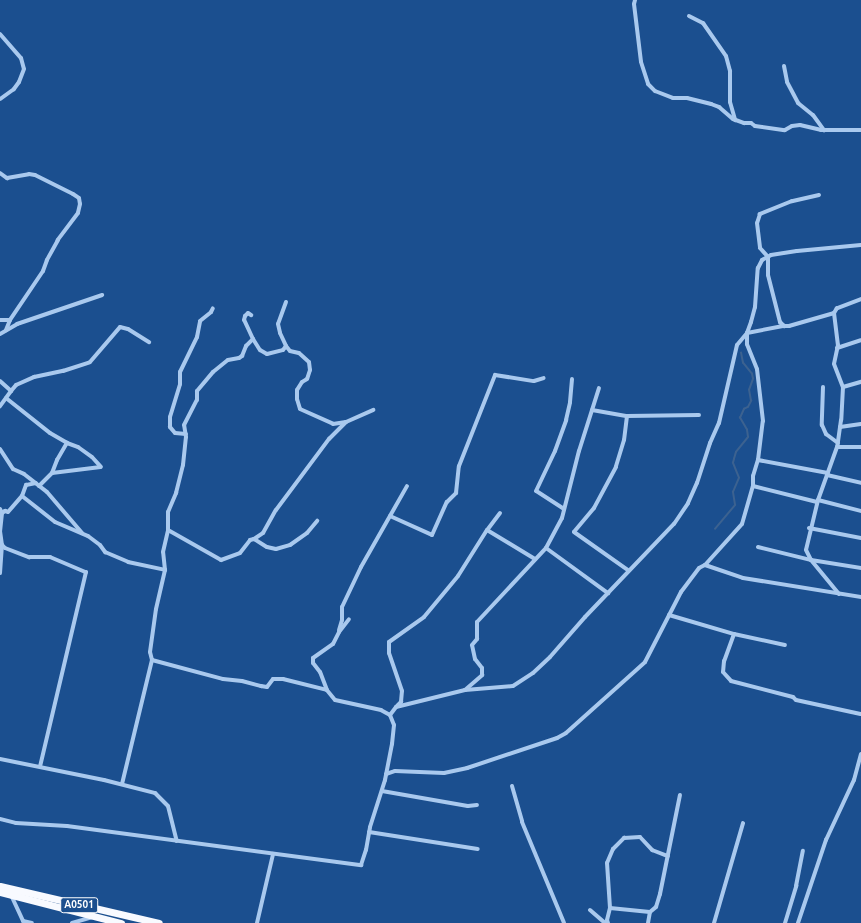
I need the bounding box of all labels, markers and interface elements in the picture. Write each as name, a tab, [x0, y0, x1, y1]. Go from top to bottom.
road number: A0501	[60, 897, 98, 913]

